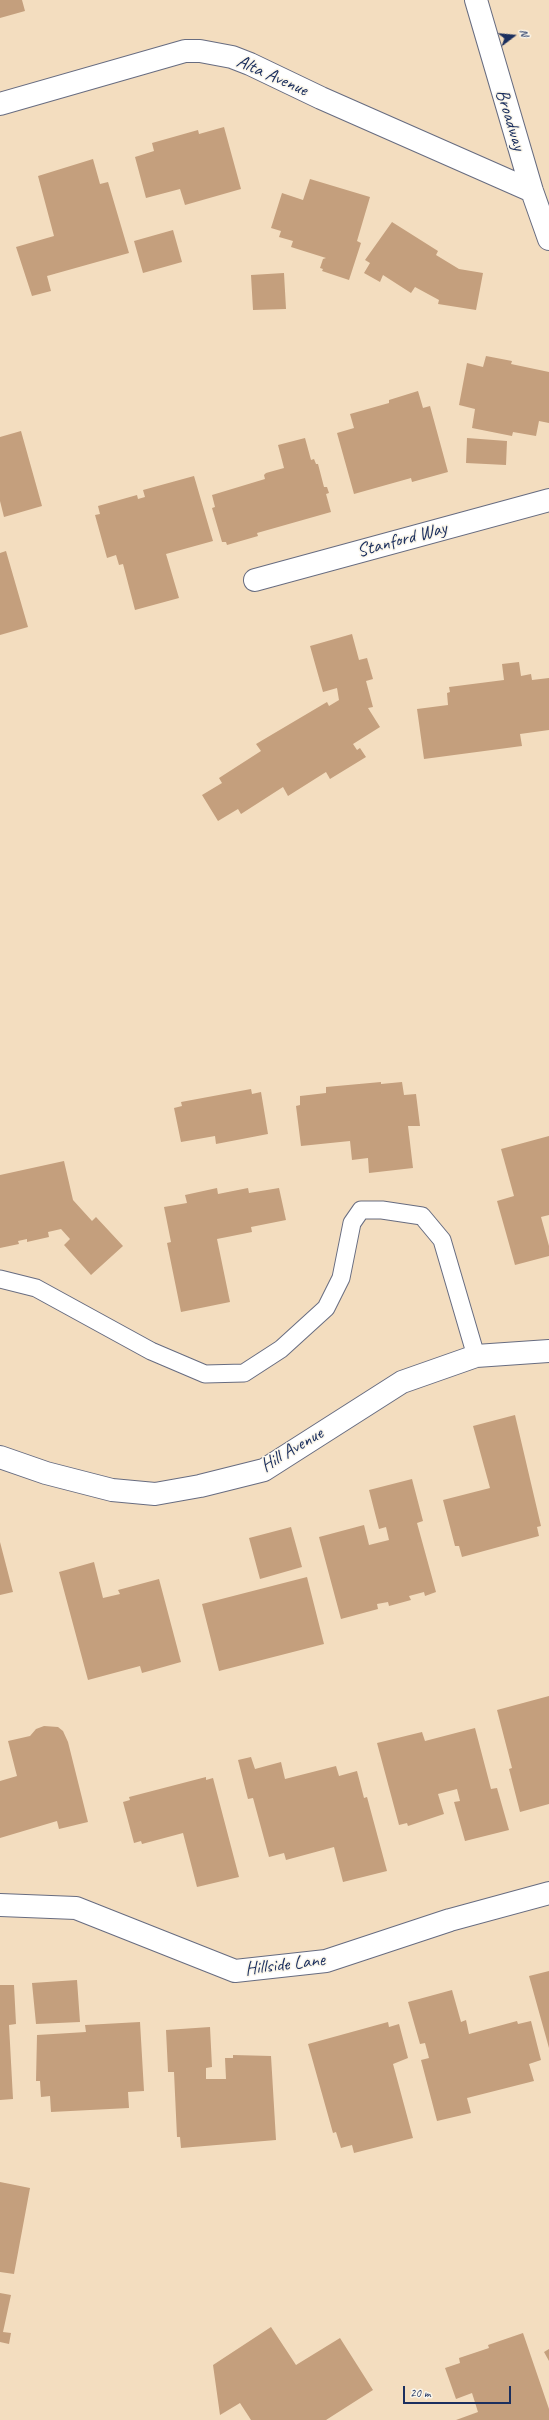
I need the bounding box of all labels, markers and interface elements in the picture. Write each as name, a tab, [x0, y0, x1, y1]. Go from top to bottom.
north arrow	[493, 16, 533, 56]
text: N	[517, 27, 532, 38]
street label: Alta Avenue	[233, 50, 311, 102]
street label: Broadway	[490, 87, 530, 153]
street label: Stanford Way	[355, 517, 449, 563]
street label: Hill Avenue	[257, 1422, 327, 1478]
street label: Hillside Lane	[244, 1949, 326, 1981]
scale bar	[405, 2378, 513, 2404]
text: 20 m	[410, 2385, 430, 2401]

